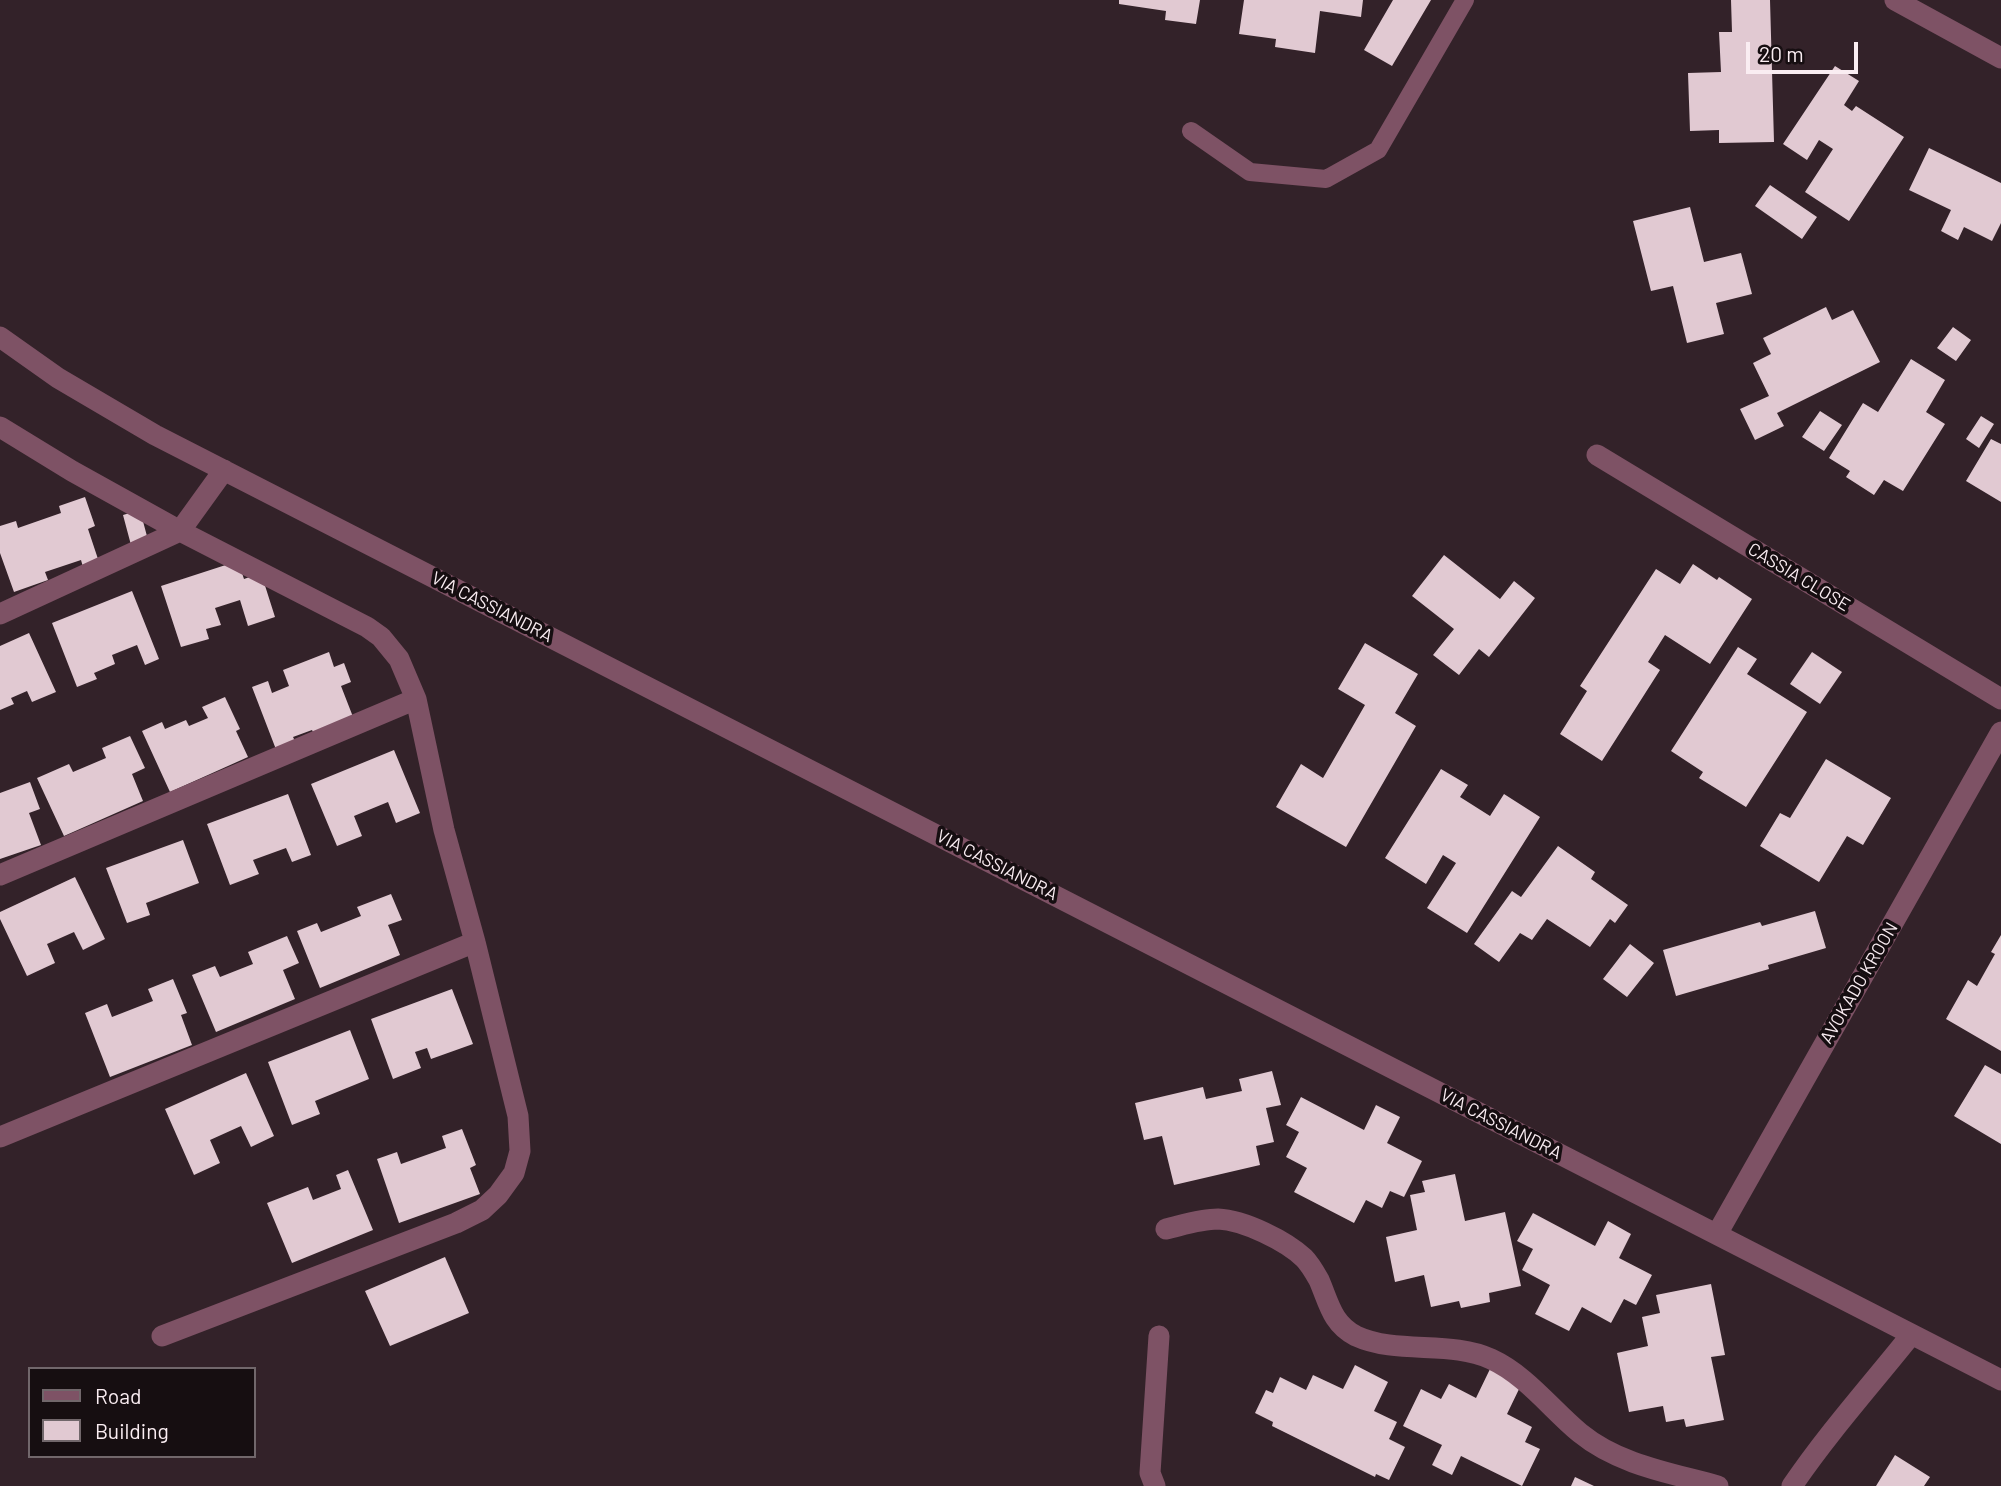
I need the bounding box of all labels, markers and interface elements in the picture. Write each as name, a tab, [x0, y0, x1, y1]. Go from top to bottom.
scale bar	[1749, 28, 1861, 72]
text: 20 m	[1759, 41, 1804, 66]
street label: CASSIA CLOSE	[1744, 538, 1854, 616]
street label: VIA CASSIANDRA	[428, 567, 556, 647]
street label: VIA CASSIANDRA	[933, 825, 1061, 905]
street label: AVOKADO KROON	[1816, 919, 1902, 1047]
street label: VIA CASSIANDRA	[1437, 1084, 1565, 1164]
legend	[28, 1367, 256, 1458]
text: Road	[95, 1383, 141, 1408]
text: Building	[95, 1418, 169, 1443]

